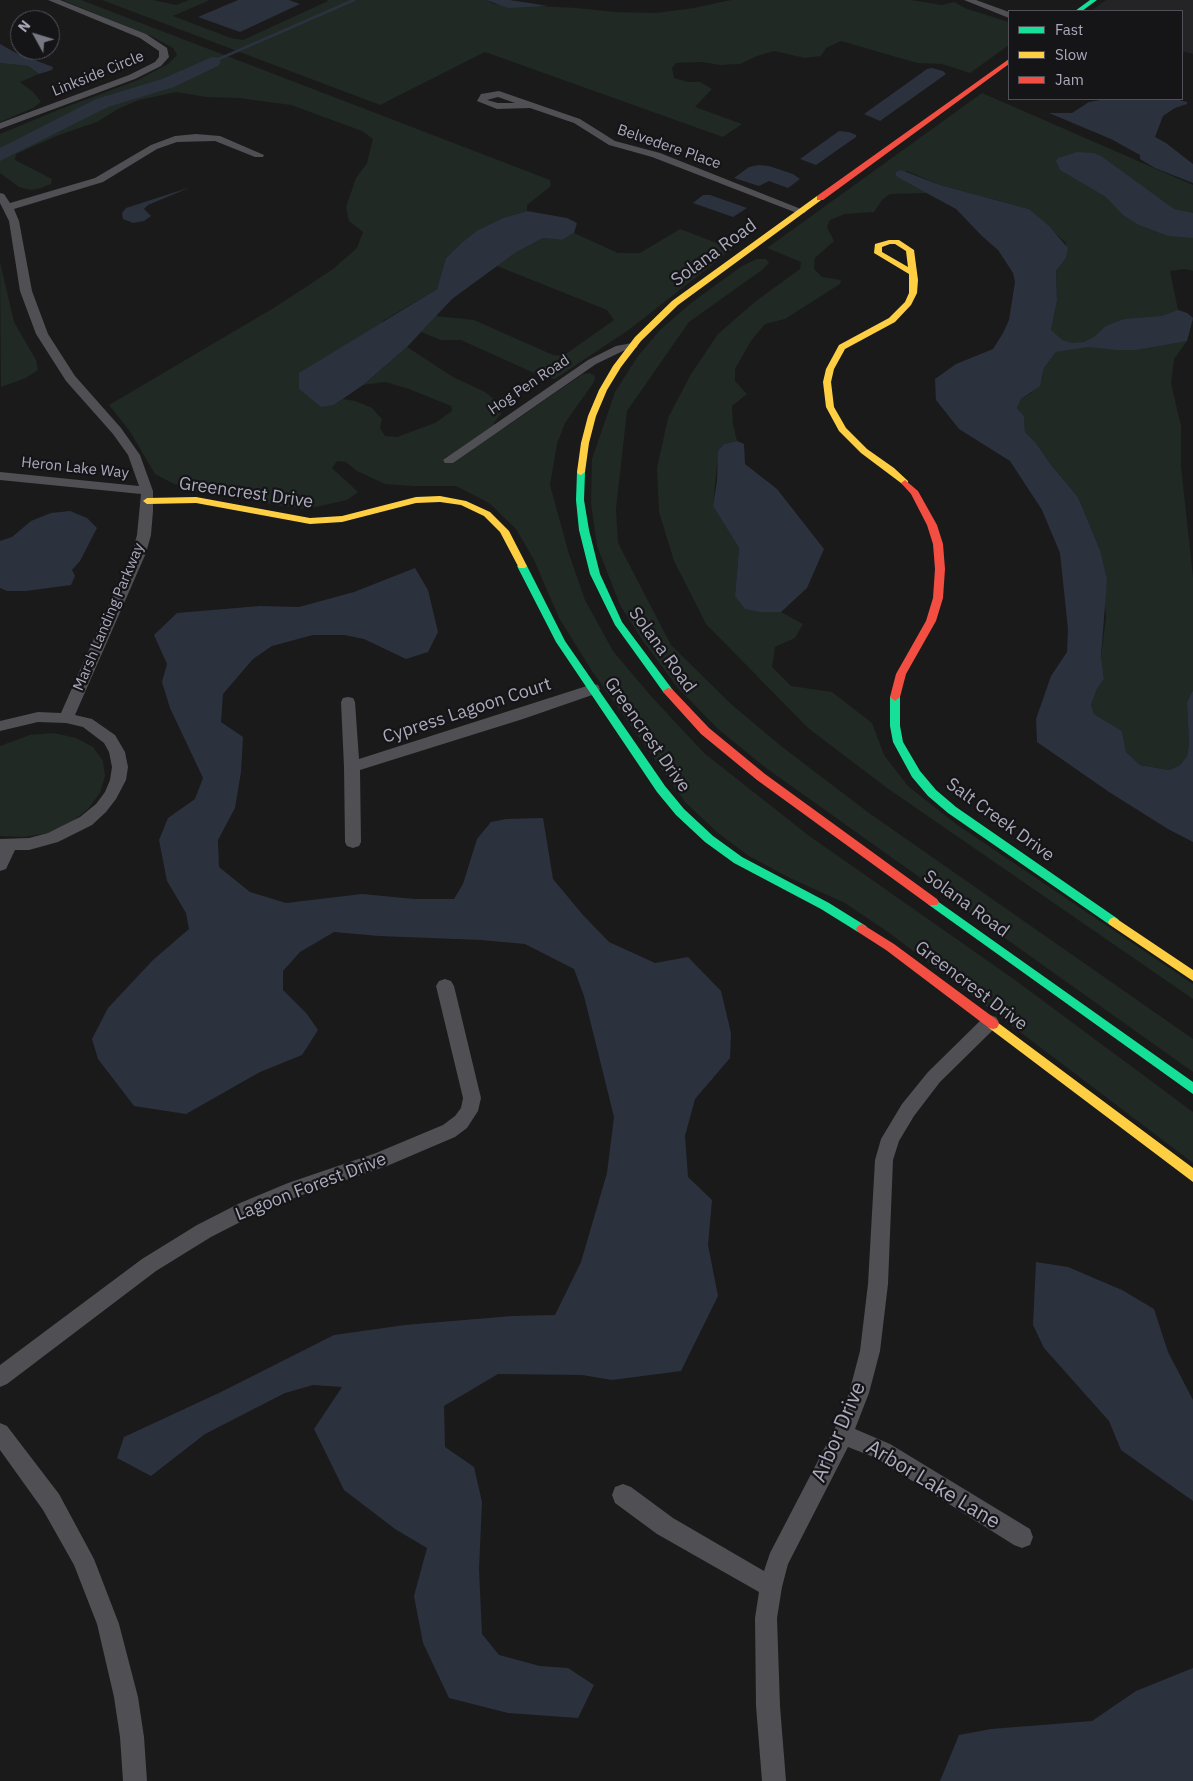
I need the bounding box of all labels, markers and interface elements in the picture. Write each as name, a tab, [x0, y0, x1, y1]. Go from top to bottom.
north arrow	[10, 10, 60, 60]
legend	[1008, 10, 1183, 100]
text: N	[14, 17, 34, 36]
text: Fast	[1055, 20, 1083, 39]
text: Slow	[1055, 45, 1088, 64]
street label: Linkside Circle	[49, 47, 147, 101]
text: Jam	[1055, 70, 1084, 89]
street label: Belvedere Place	[615, 121, 723, 173]
street label: Solana Road	[667, 215, 761, 291]
street label: Hog Pen Road	[485, 351, 573, 419]
street label: Heron Lake Way	[20, 453, 130, 483]
street label: Greencrest Drive	[177, 473, 315, 513]
street label: Marsh Landing Parkway	[70, 540, 148, 694]
street label: Solana Road	[624, 603, 700, 697]
street label: Greencrest Drive	[599, 673, 695, 797]
street label: Cypress Lagoon Court	[380, 674, 554, 748]
street label: Salt Creek Drive	[942, 774, 1058, 866]
street label: Solana Road	[919, 866, 1013, 942]
street label: Greencrest Drive	[910, 937, 1032, 1035]
street label: Lagoon Forest Drive	[233, 1148, 389, 1226]
street label: Arbor Drive	[807, 1378, 871, 1486]
street label: Arbor Lake Lane	[861, 1435, 1005, 1535]

